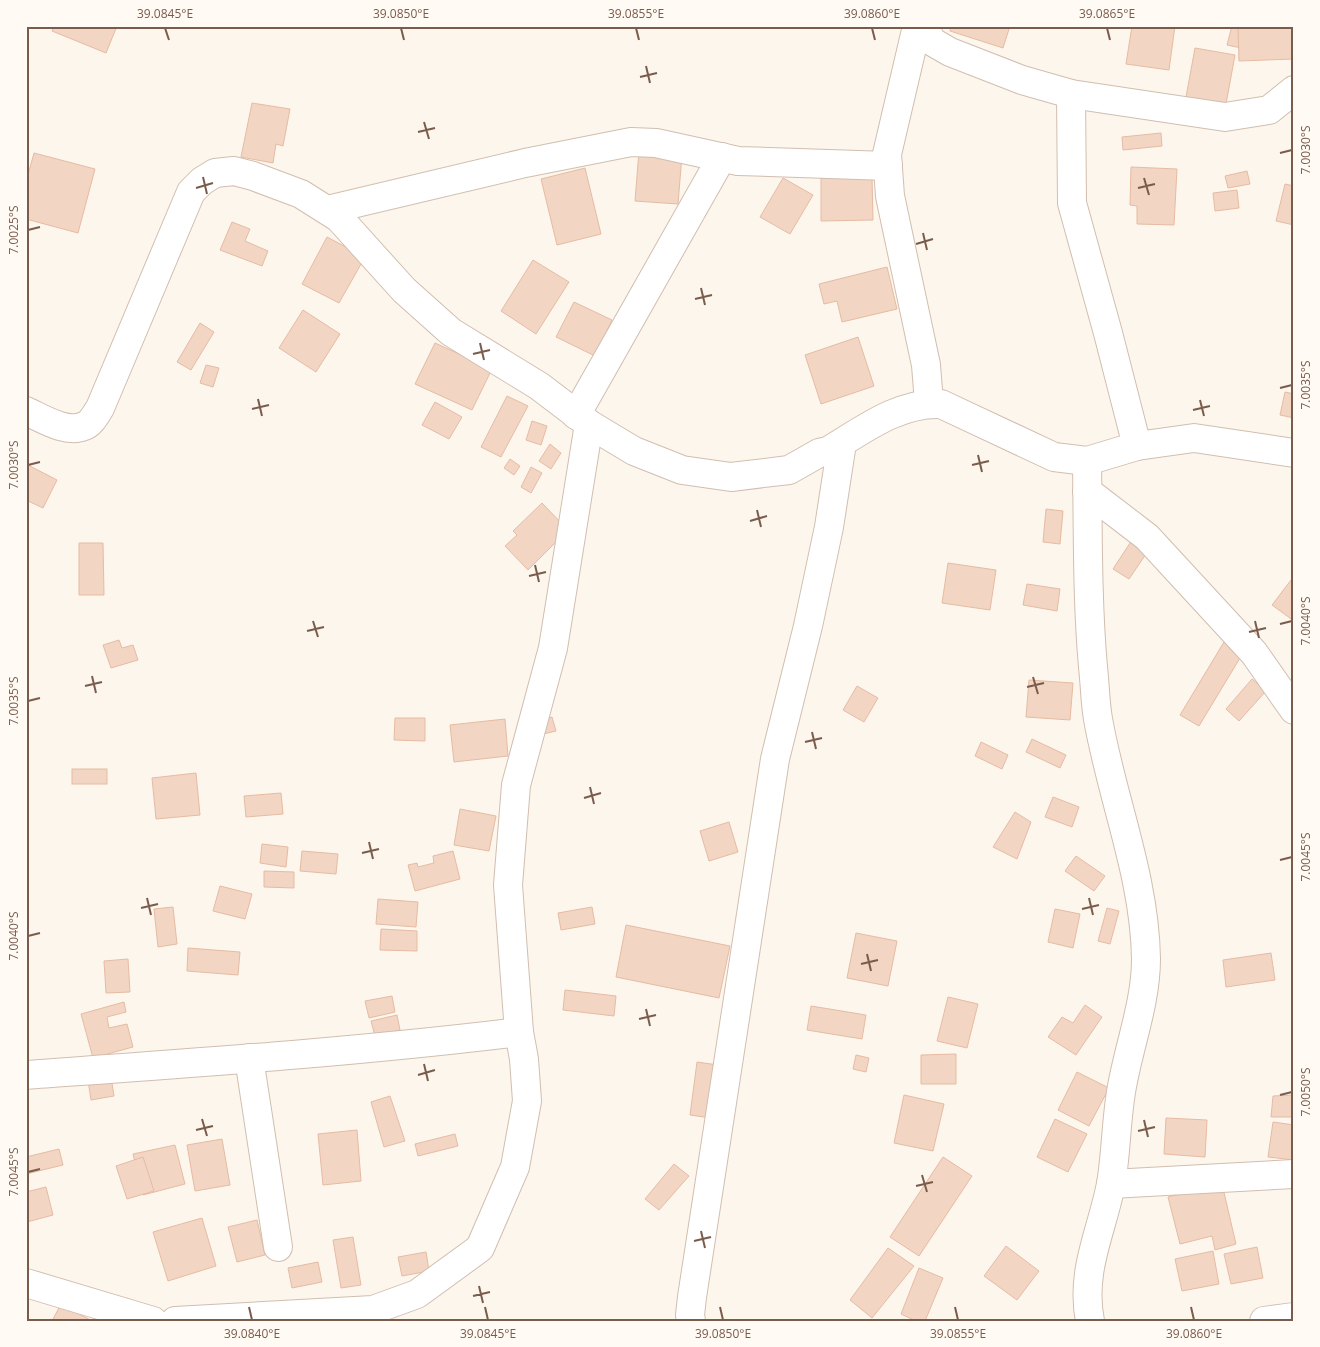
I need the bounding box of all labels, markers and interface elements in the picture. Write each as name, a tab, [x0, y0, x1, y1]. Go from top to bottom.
text: 39.0845°E	[137, 5, 193, 22]
text: 39.0850°E	[373, 5, 429, 22]
text: 39.0855°E	[608, 5, 664, 22]
text: 39.0860°E	[844, 5, 900, 22]
text: 39.0865°E	[1079, 5, 1135, 22]
text: 7.0030°S	[1297, 125, 1314, 175]
text: 7.0025°S	[5, 205, 22, 255]
text: 7.0035°S	[1297, 360, 1314, 410]
text: 7.0030°S	[5, 440, 22, 490]
text: 7.0040°S	[1297, 596, 1314, 646]
text: 7.0035°S	[5, 676, 22, 726]
text: 7.0045°S	[1297, 832, 1314, 882]
text: 7.0040°S	[5, 911, 22, 961]
text: 7.0050°S	[1297, 1067, 1314, 1117]
text: 7.0045°S	[5, 1147, 22, 1197]
text: 39.0840°E	[224, 1325, 280, 1342]
text: 39.0845°E	[460, 1325, 516, 1342]
text: 39.0850°E	[695, 1325, 751, 1342]
text: 39.0855°E	[930, 1325, 986, 1342]
text: 39.0860°E	[1166, 1325, 1222, 1342]

